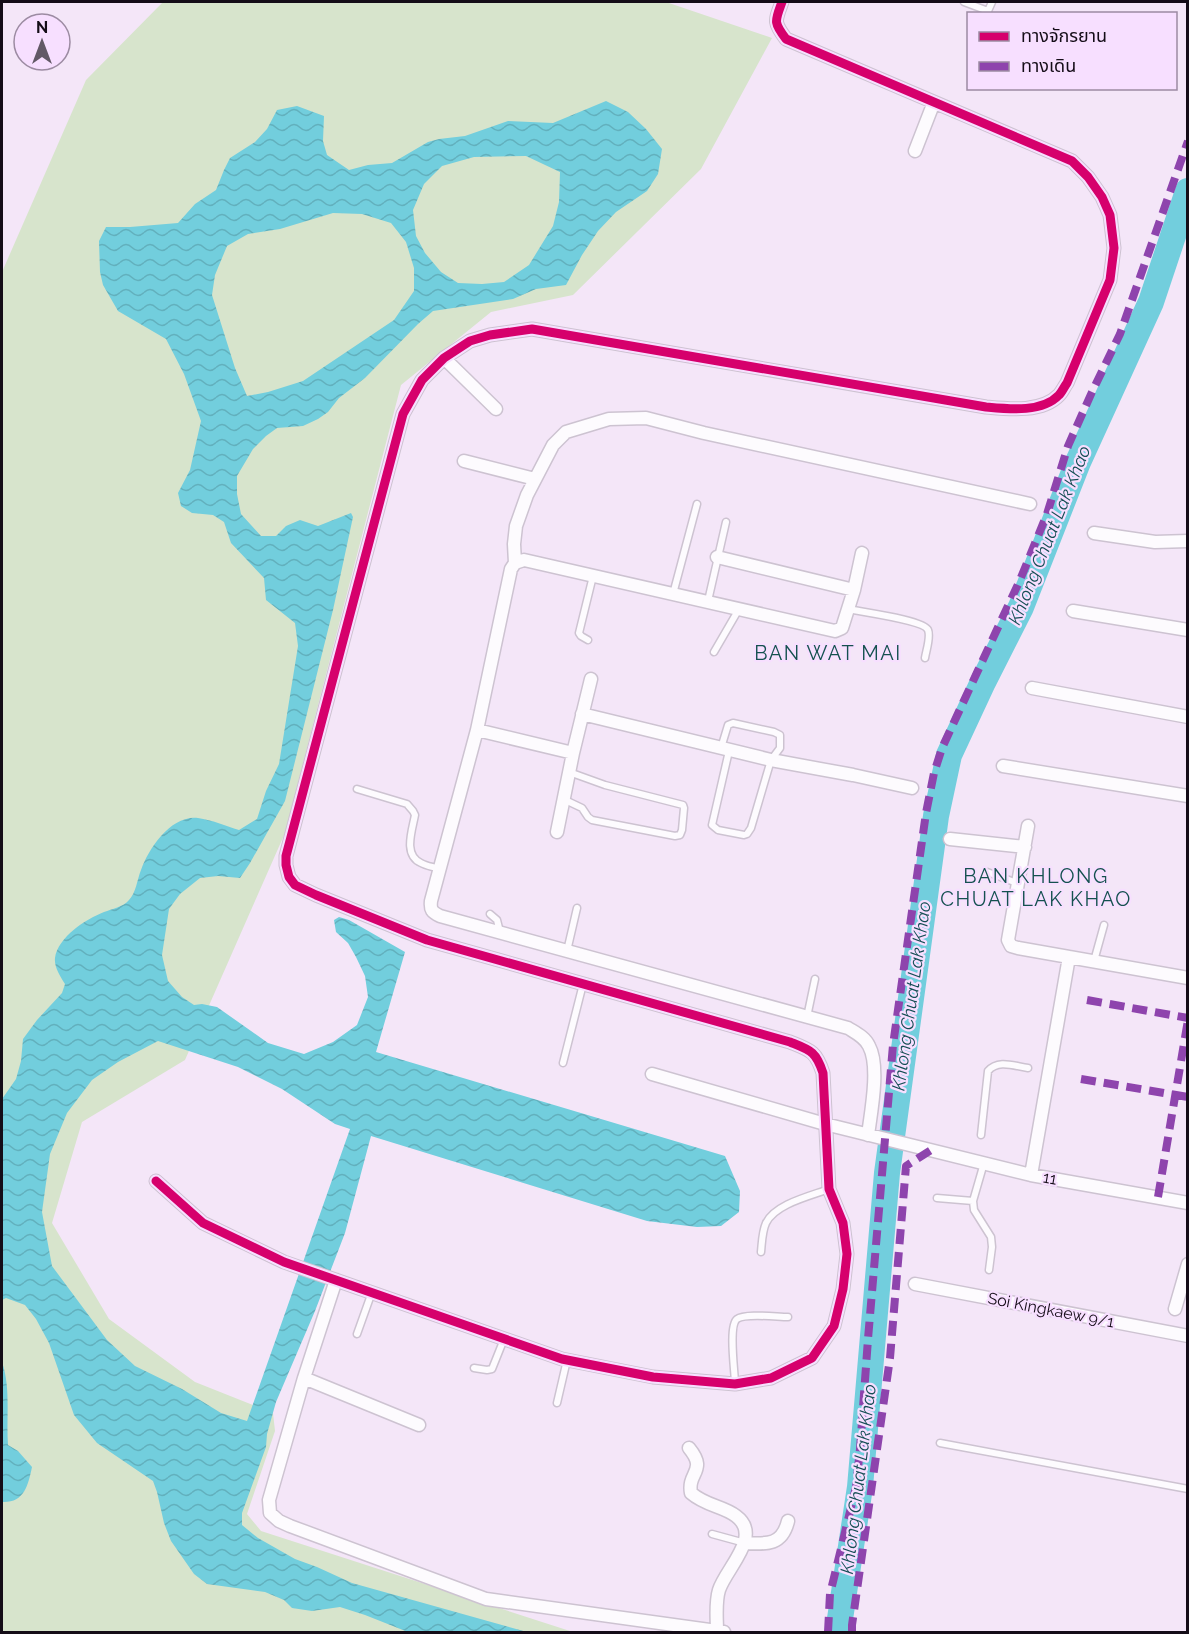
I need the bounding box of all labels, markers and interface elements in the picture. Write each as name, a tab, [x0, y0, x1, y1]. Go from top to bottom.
north arrow	[12, 12, 72, 72]
legend	[967, 12, 1177, 90]
text: N	[36, 18, 48, 37]
text: ทางจักรยาน	[1021, 25, 1107, 46]
text: ทางเดิน	[1021, 55, 1076, 76]
water label: Khlong Chuat Lak Khao	[1003, 442, 1095, 628]
district label: BAN WAT MAI	[754, 641, 902, 665]
district label: BAN KHLONG CHUAT LAK KHAO	[940, 864, 1132, 911]
water label: Khlong Chuat Lak Khao	[887, 900, 935, 1092]
street label: 11	[1042, 1167, 1059, 1189]
street label: Soi Kingkaew 9/1	[986, 1288, 1116, 1332]
water label: Khlong Chuat Lak Khao	[836, 1383, 880, 1575]

